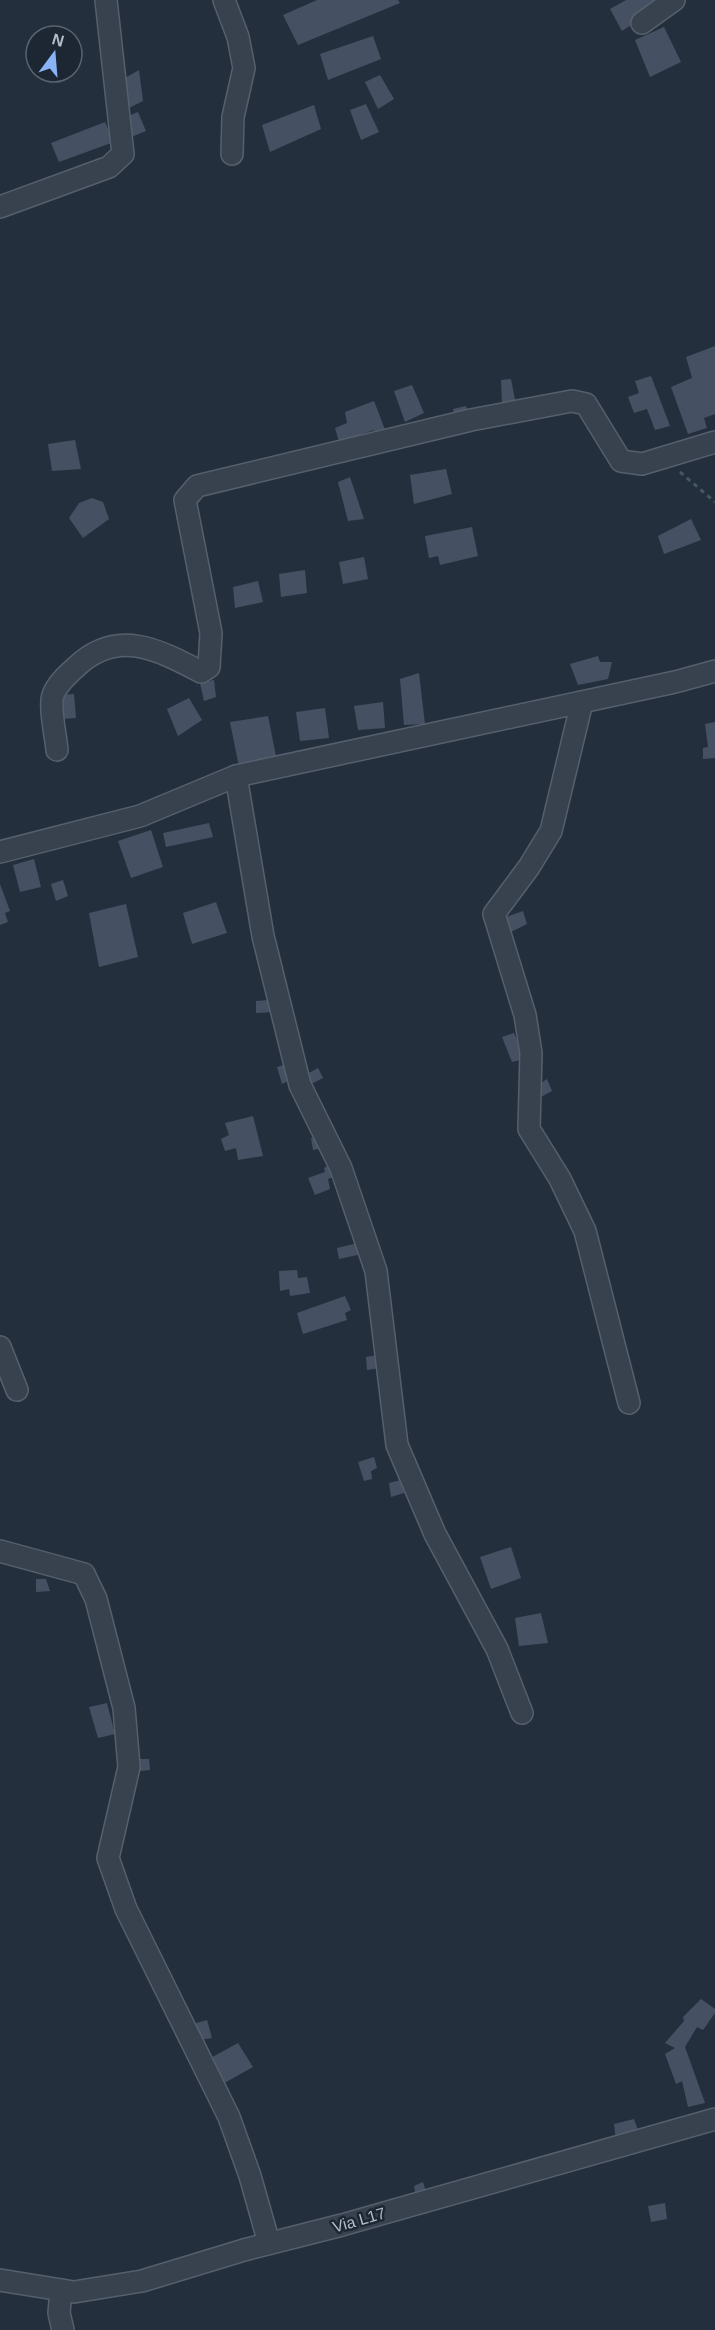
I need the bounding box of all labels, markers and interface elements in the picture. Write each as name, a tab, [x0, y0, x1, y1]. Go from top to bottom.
north arrow	[24, 24, 84, 84]
text: N	[50, 30, 66, 50]
street label: Via L17	[331, 2204, 387, 2236]

